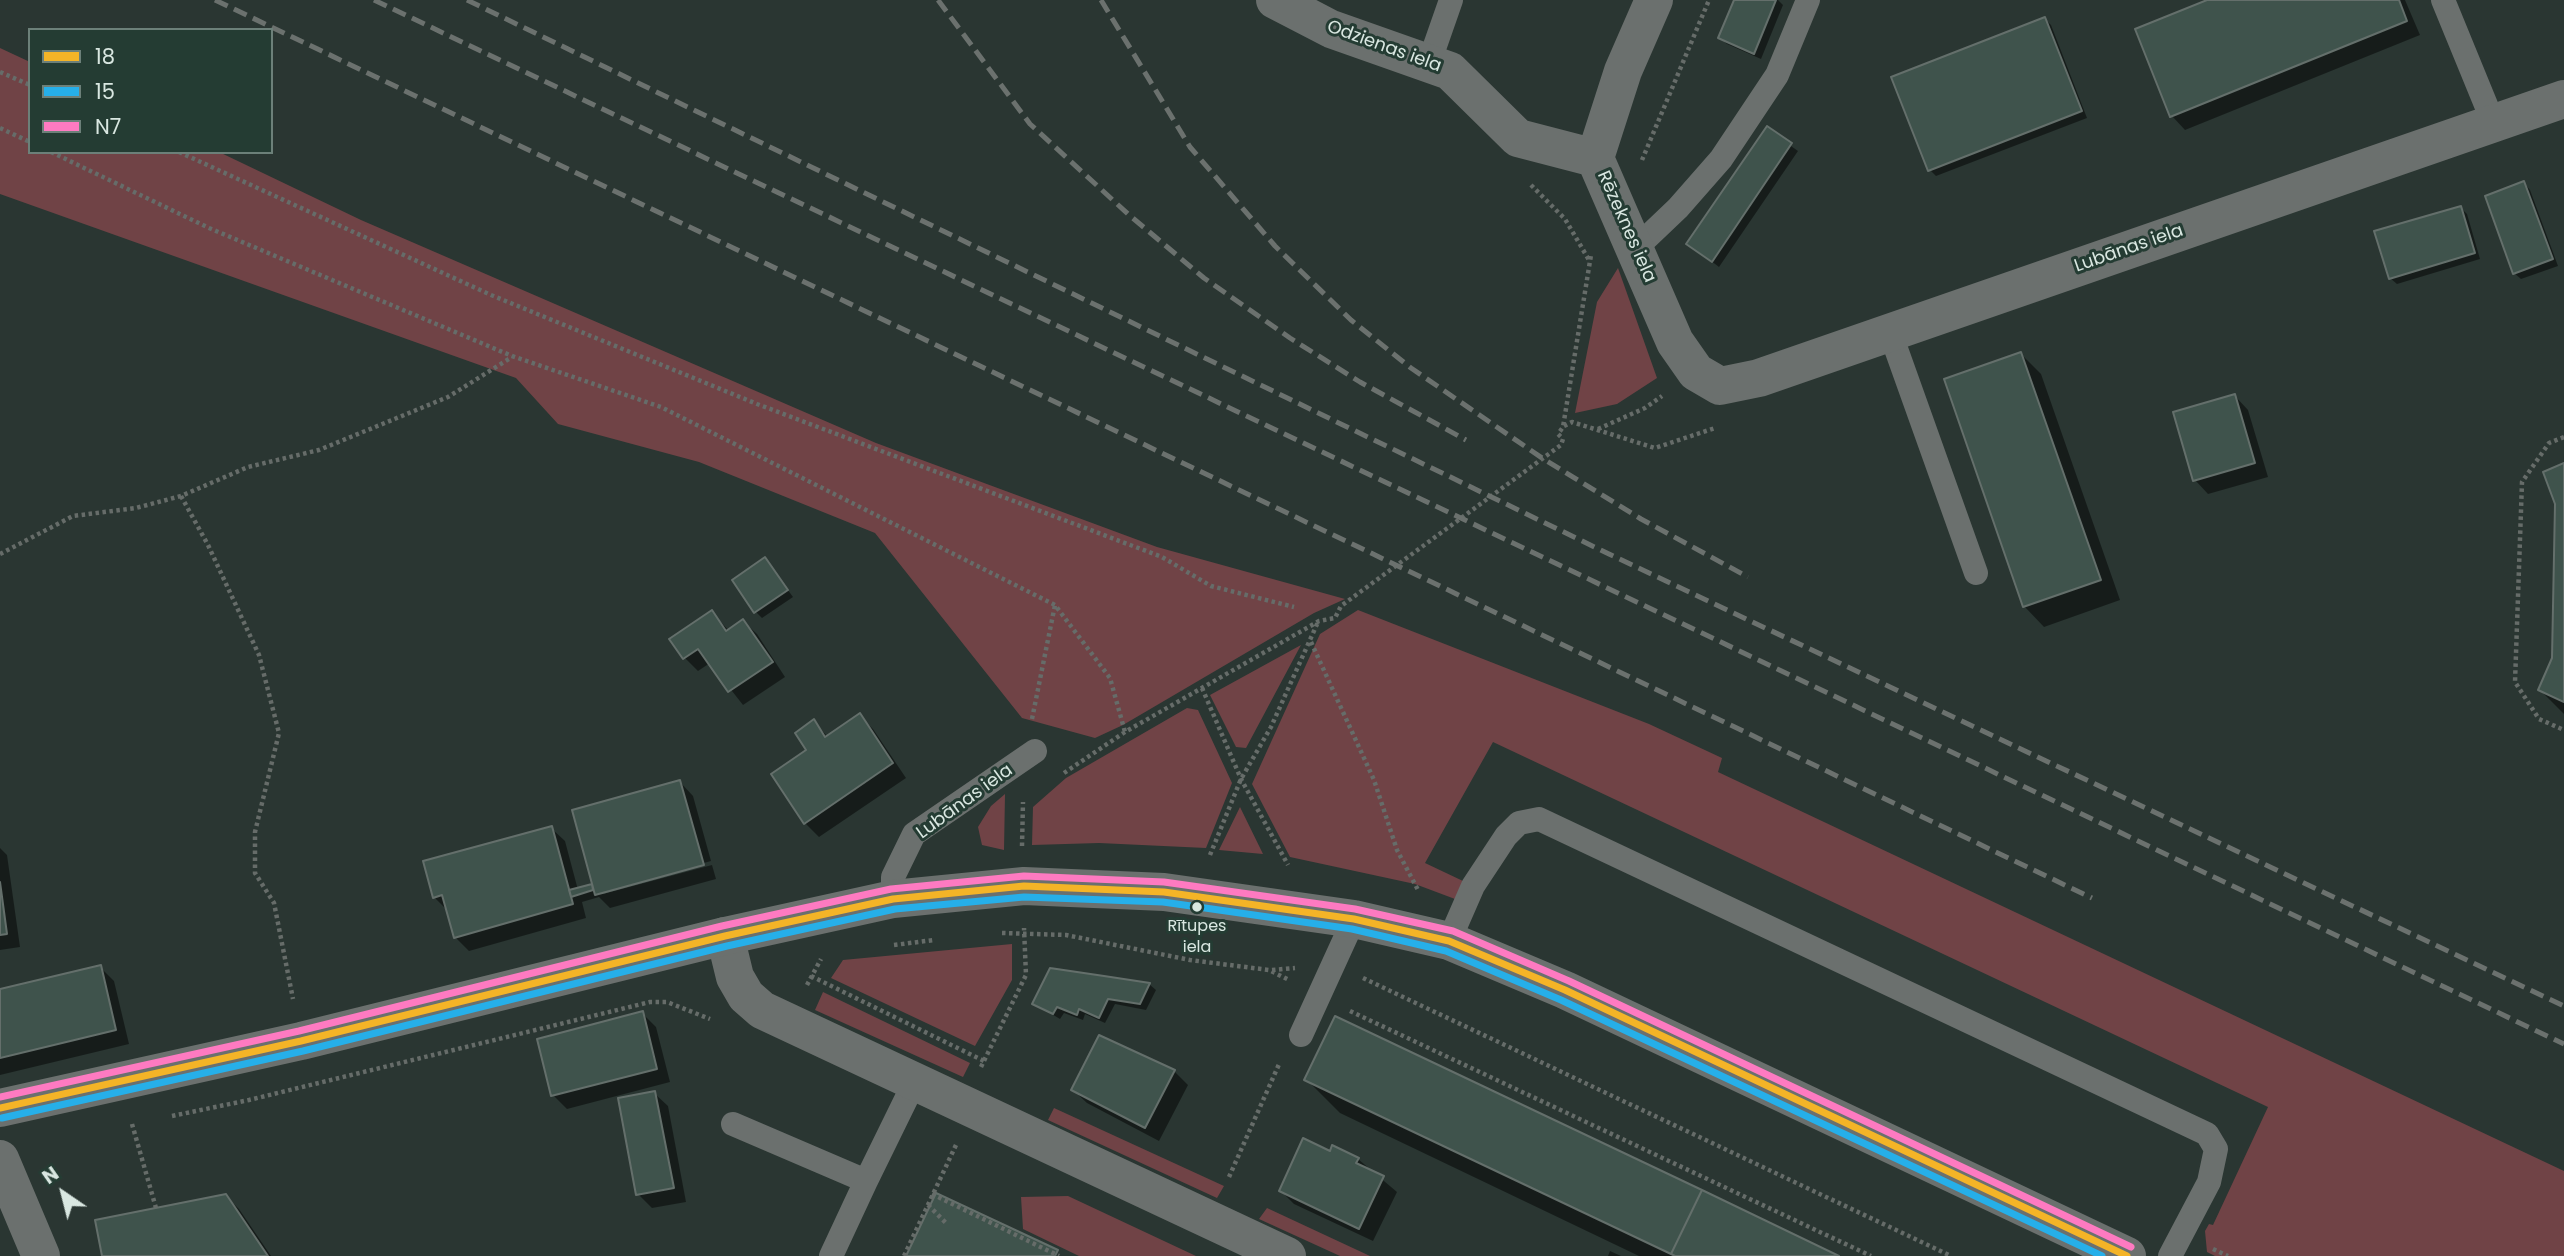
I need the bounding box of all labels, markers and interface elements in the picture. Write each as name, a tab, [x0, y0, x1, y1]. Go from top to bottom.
street label: Odzienas iela	[1324, 16, 1444, 78]
legend	[28, 28, 273, 154]
text: 18	[95, 42, 115, 71]
text: 15	[95, 77, 115, 106]
text: N7	[95, 112, 121, 141]
street label: Rēzeknes iela	[1592, 168, 1660, 286]
street label: Lubānas iela	[2072, 220, 2186, 278]
street label: Lubānas iela	[913, 760, 1017, 844]
marker: Rītupes iela	[1190, 900, 1204, 914]
place label: Rītupes iela	[1168, 917, 1226, 955]
north arrow	[28, 1158, 98, 1228]
text: N	[37, 1160, 64, 1191]

